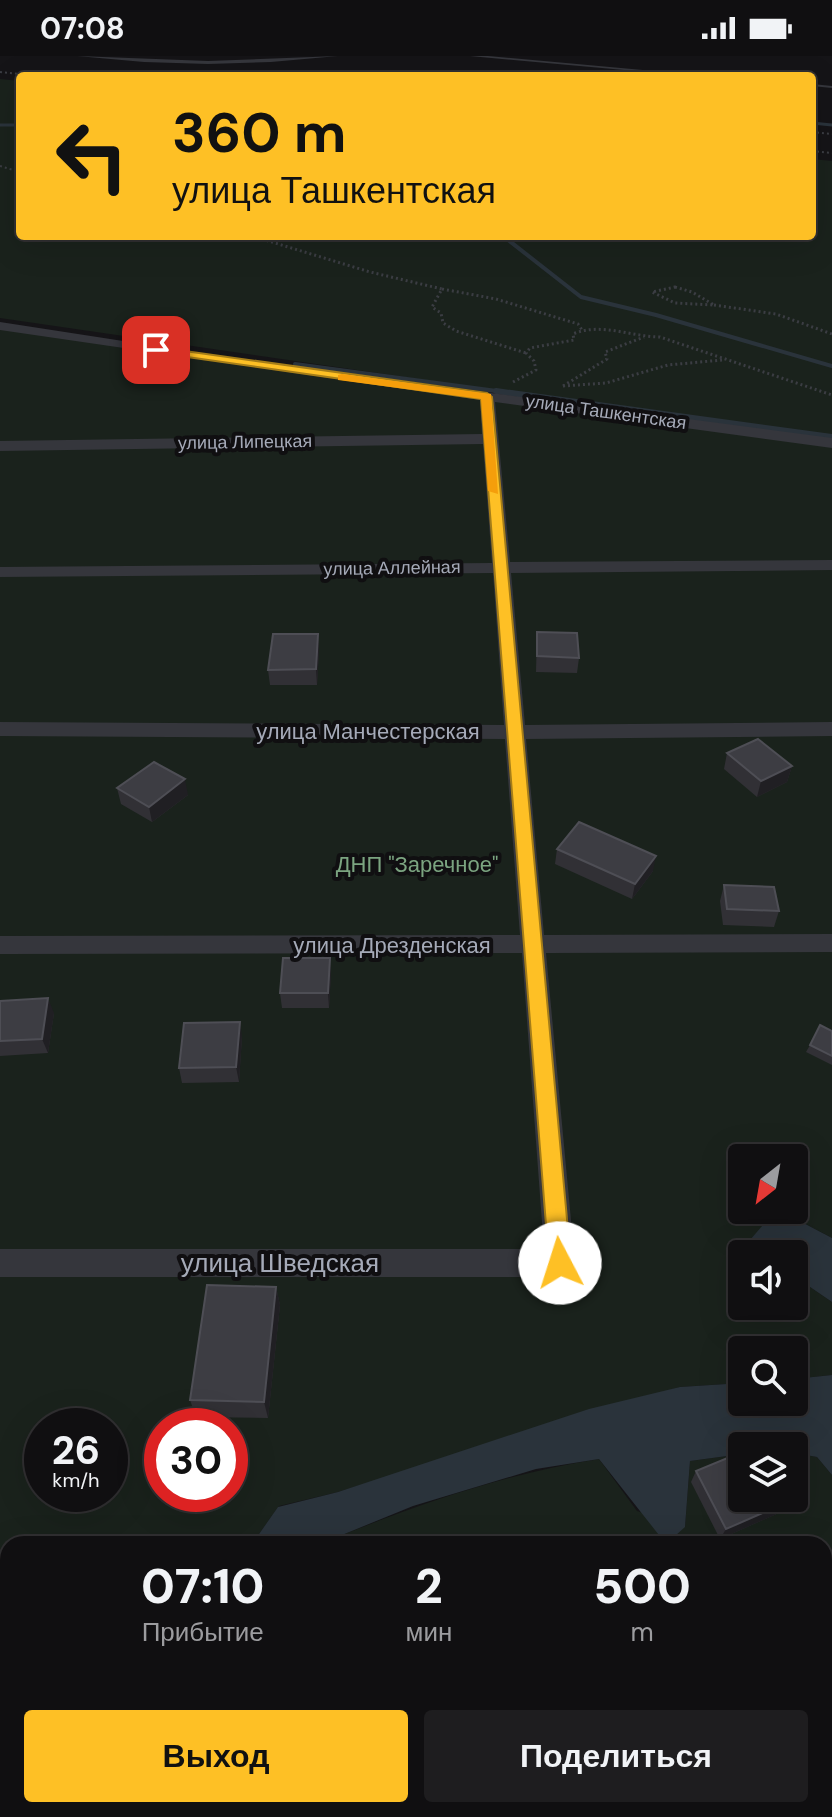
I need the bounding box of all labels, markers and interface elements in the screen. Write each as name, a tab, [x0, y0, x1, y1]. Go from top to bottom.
text: 07:08	[40, 9, 125, 48]
text: 360 m	[172, 96, 347, 169]
icon: left	[40, 104, 144, 208]
text: улица Ташкентская	[172, 167, 496, 214]
pin	[122, 316, 190, 384]
icon: arrive	[134, 328, 178, 372]
street label: улица Ташкентская	[524, 389, 688, 435]
street label: улица Липецкая	[178, 429, 312, 455]
street label: улица Аллейная	[323, 555, 461, 581]
street label: улица Манчестерская	[256, 717, 480, 746]
park label: ДНП "Заречное"	[336, 850, 498, 879]
street label: улица Дрезденская	[293, 931, 491, 960]
north arrow	[728, 1144, 808, 1224]
map controls	[728, 1144, 808, 1512]
position arrow	[518, 1221, 602, 1305]
button: sound	[728, 1240, 808, 1320]
street label: улица Шведская	[181, 1246, 379, 1280]
button: search	[728, 1336, 808, 1416]
speed limit sign: 30	[144, 1408, 248, 1512]
text: 26	[52, 1424, 100, 1476]
button: layers	[728, 1432, 808, 1512]
text: km/h	[52, 1467, 100, 1493]
text: 07:10	[141, 1555, 265, 1618]
text: 2	[415, 1555, 443, 1618]
text: 500	[593, 1555, 691, 1618]
text: Прибытие	[142, 1615, 264, 1649]
text: мин	[406, 1615, 452, 1649]
text: m	[631, 1615, 654, 1649]
button: Выход	[24, 1710, 408, 1802]
button: Поделиться	[424, 1710, 808, 1802]

